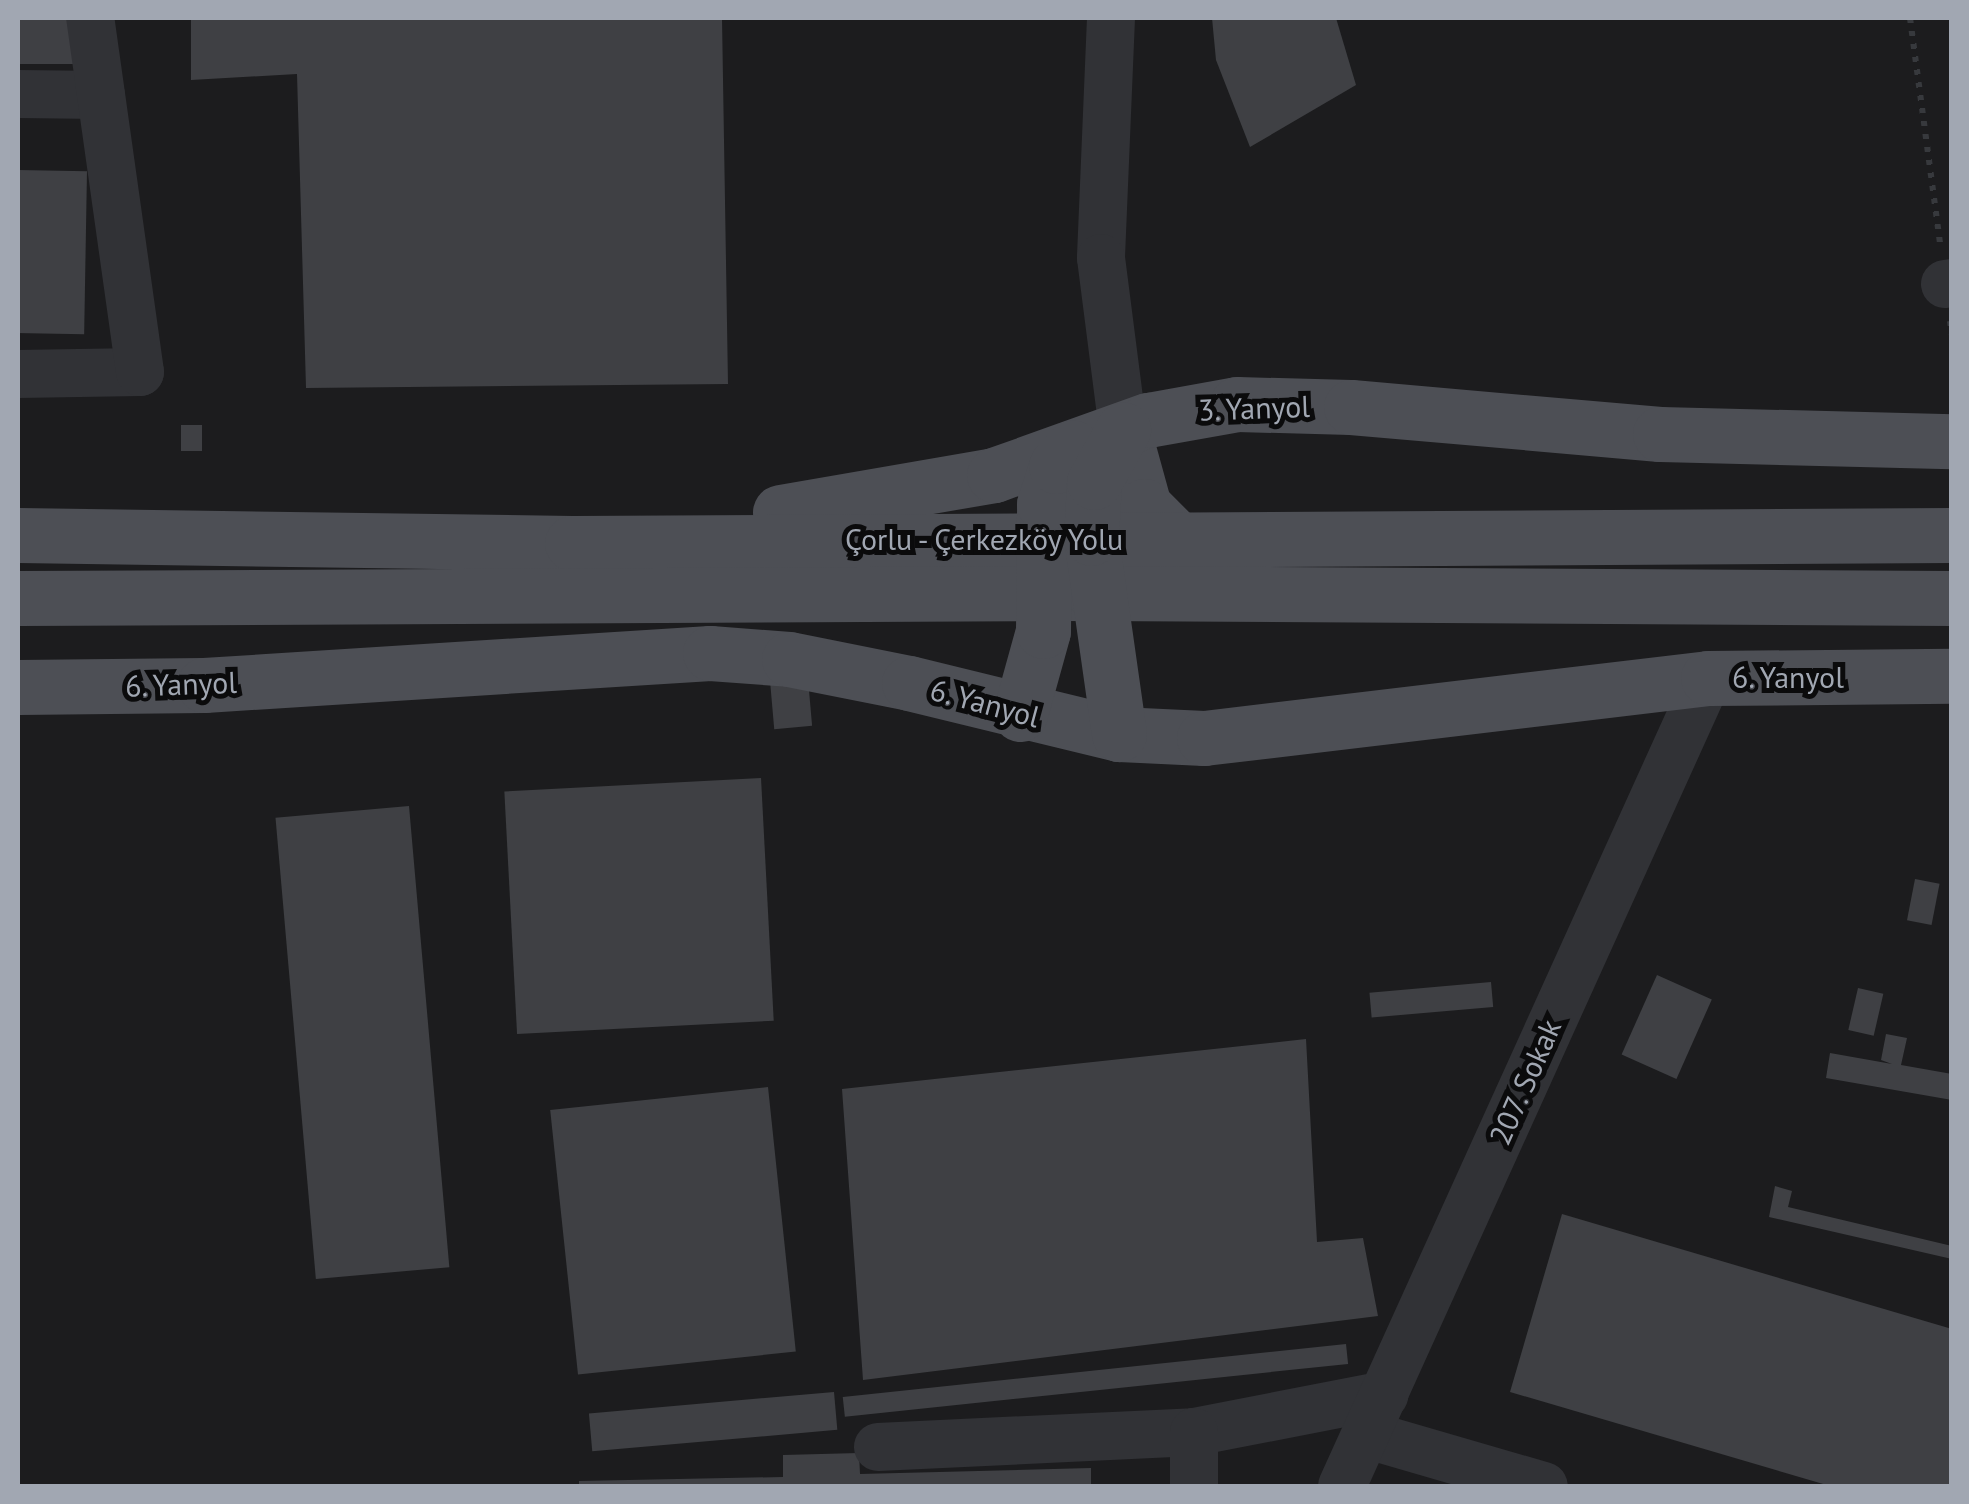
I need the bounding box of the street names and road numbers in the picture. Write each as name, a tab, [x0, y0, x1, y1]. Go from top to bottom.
street label: 3. Yanyol	[1196, 388, 1312, 428]
street label: Çorlu - Çerkezköy Yolu	[842, 521, 1126, 557]
street label: 6. Yanyol	[1730, 659, 1846, 695]
street label: 6. Yanyol	[123, 664, 239, 704]
street label: 6. Yanyol	[925, 671, 1045, 735]
street label: 207. Sokak	[1481, 1013, 1569, 1151]

